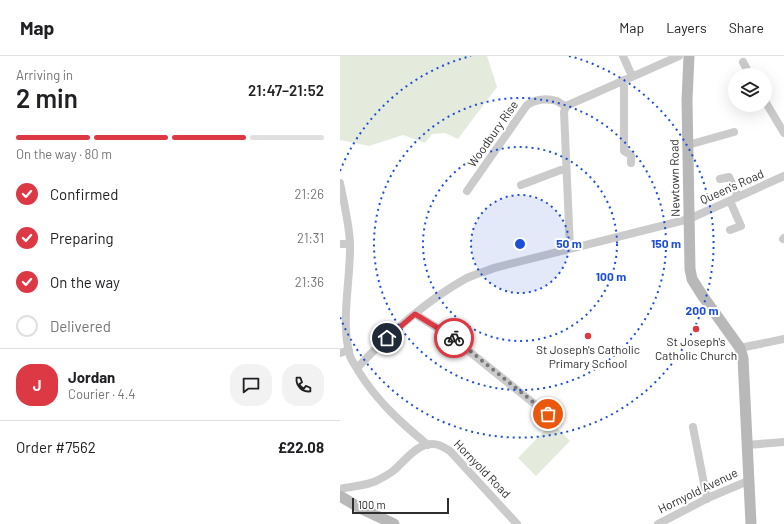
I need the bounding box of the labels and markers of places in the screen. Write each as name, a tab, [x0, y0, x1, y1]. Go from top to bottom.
centre of rings	[513, 237, 527, 251]
pin	[370, 321, 404, 355]
marker: St Joseph's Catholic Church	[691, 324, 701, 334]
marker: St Joseph's Catholic Primary School	[583, 331, 593, 341]
place label: St Joseph's Catholic Church	[655, 334, 737, 362]
place label: St Joseph's Catholic Primary School	[536, 342, 640, 370]
pin	[531, 397, 565, 431]

